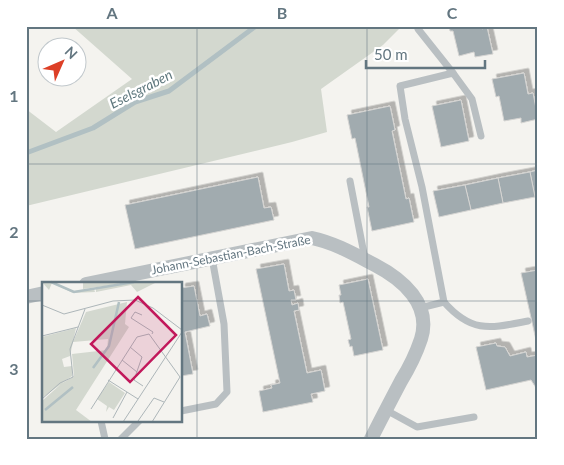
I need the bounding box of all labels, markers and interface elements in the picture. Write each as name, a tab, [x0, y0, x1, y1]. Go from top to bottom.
text: A	[105, 3, 118, 22]
text: B	[277, 3, 287, 22]
text: C	[447, 3, 458, 22]
north arrow	[38, 38, 88, 88]
scale bar	[366, 38, 485, 70]
text: N	[62, 43, 81, 62]
text: 50 m	[374, 45, 408, 63]
water label: Eselsgraben	[106, 65, 175, 112]
text: 1	[9, 86, 19, 105]
text: 2	[9, 222, 19, 241]
street label: Johann-Sebastian-Bach-Straße	[150, 232, 312, 277]
inset map	[42, 282, 182, 422]
text: 3	[9, 359, 19, 378]

